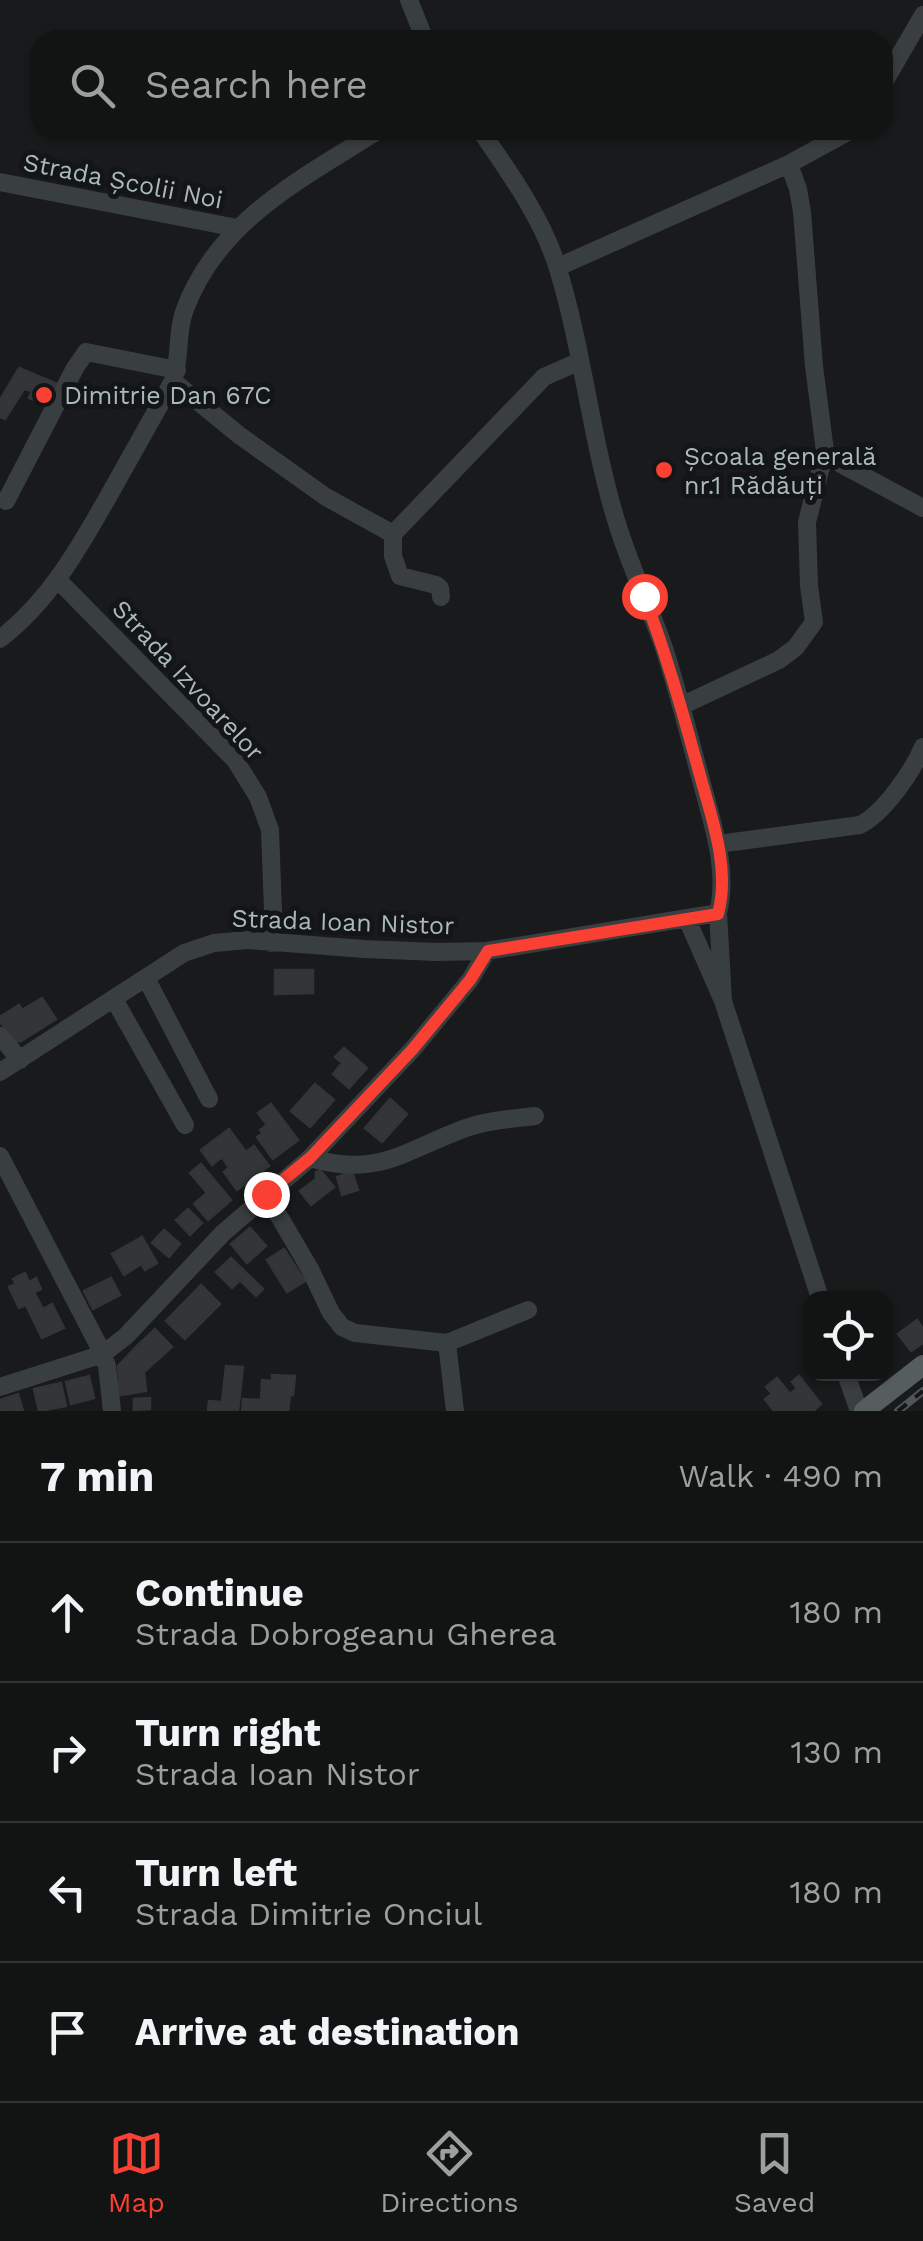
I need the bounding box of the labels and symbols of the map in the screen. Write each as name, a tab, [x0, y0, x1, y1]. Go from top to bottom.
street label: Strada Școlii Noi	[21, 147, 225, 215]
place label: Dimitrie Dan 67C	[64, 381, 271, 410]
marker: Dimitrie Dan 67C	[33, 384, 55, 406]
place label: Școala generală nr.1 Rădăuți	[684, 442, 876, 500]
marker: Școala generală nr.1 Rădăuți	[653, 459, 675, 481]
route start	[622, 574, 668, 620]
street label: Strada Izvoarelor	[106, 594, 270, 766]
street label: Strada Ioan Nistor	[231, 904, 455, 940]
route end	[244, 1172, 290, 1218]

